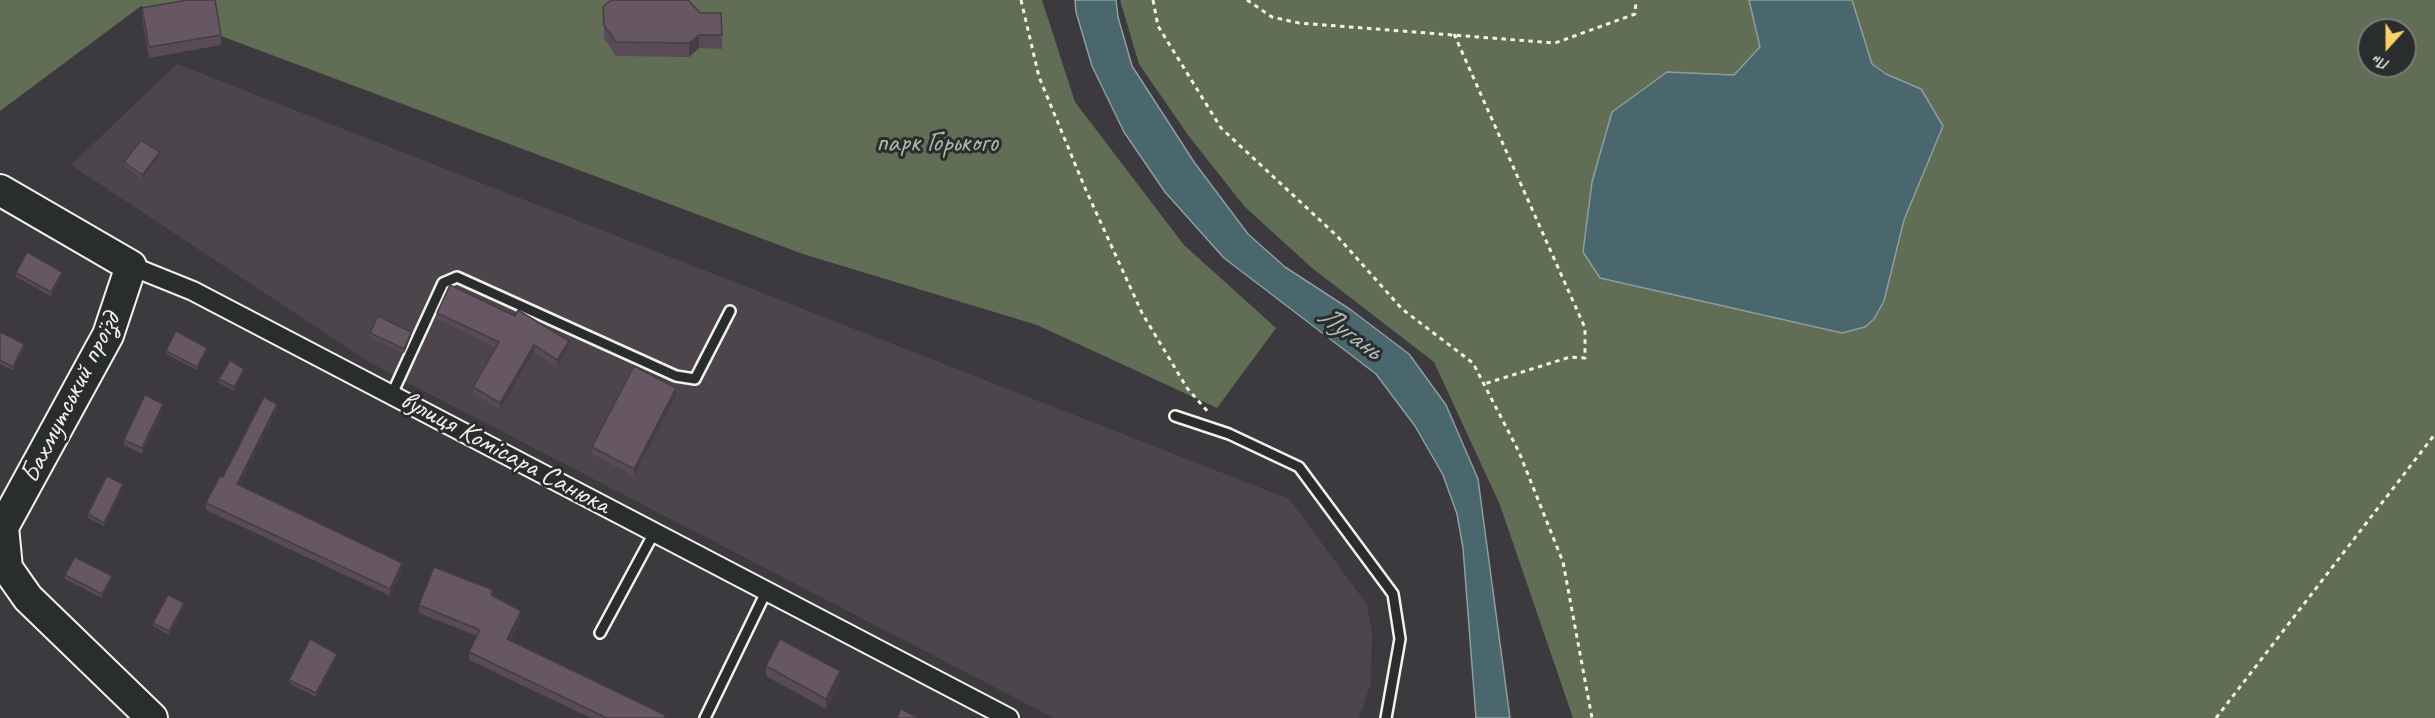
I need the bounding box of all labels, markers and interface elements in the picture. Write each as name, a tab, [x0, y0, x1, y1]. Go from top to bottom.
north arrow	[2357, 18, 2417, 78]
text: Пн	[2370, 51, 2393, 75]
park label: парк Горького	[876, 127, 998, 161]
water label: Лугань	[1310, 298, 1388, 368]
street label: Бахмутський проїзд	[14, 307, 128, 489]
street label: вулиця Комісара Санюка	[395, 384, 615, 522]

